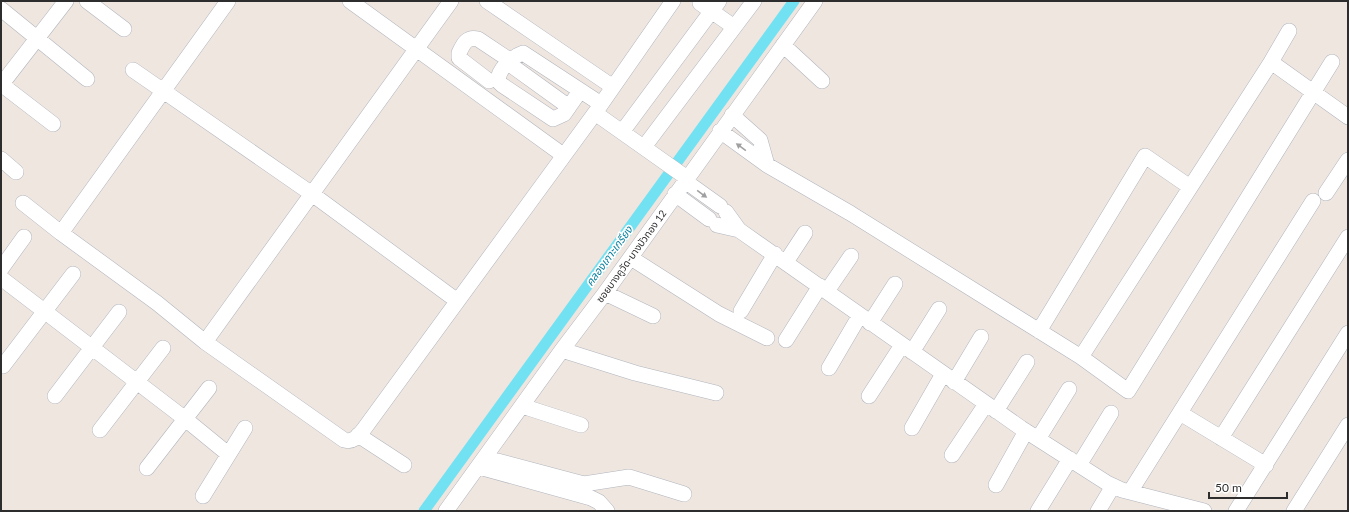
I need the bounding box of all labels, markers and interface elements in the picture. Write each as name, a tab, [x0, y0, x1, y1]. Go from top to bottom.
one-way arrow	[736, 143, 747, 151]
one-way arrow	[697, 190, 707, 198]
street label: ซอยบางคูวัด-บางบัวทอง 12	[593, 207, 670, 305]
water label: คลองเกาะเกรียง	[582, 222, 635, 288]
scale bar	[1209, 474, 1287, 500]
text: 50 m	[1215, 480, 1242, 495]

